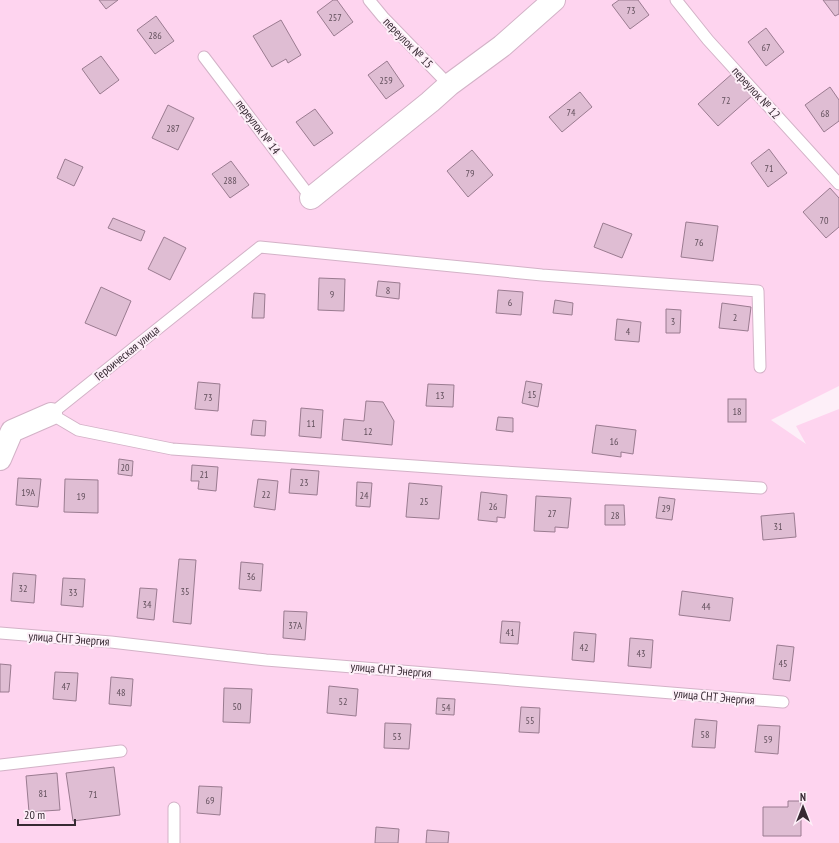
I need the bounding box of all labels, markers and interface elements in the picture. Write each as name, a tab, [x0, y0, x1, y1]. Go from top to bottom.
house number: 73	[627, 4, 636, 17]
house number: 257	[328, 11, 342, 24]
street label: переулок № 15	[380, 14, 436, 71]
house number: 286	[148, 29, 162, 42]
house number: 67	[762, 41, 771, 54]
street label: переулок № 12	[729, 64, 784, 122]
house number: 259	[379, 74, 393, 87]
house number: 72	[722, 94, 731, 107]
street label: переулок № 14	[233, 96, 284, 158]
house number: 74	[567, 106, 576, 119]
house number: 68	[821, 107, 830, 120]
house number: 287	[166, 122, 180, 135]
house number: 71	[765, 162, 774, 175]
house number: 79	[466, 167, 475, 180]
house number: 288	[223, 174, 237, 187]
house number: 70	[820, 214, 829, 227]
house number: 76	[695, 236, 704, 249]
house number: 8	[386, 284, 390, 297]
house number: 9	[330, 288, 334, 301]
house number: 6	[508, 296, 513, 309]
house number: 2	[733, 311, 737, 324]
house number: 3	[671, 315, 675, 328]
street label: Героическая улица	[91, 322, 162, 383]
house number: 4	[626, 325, 631, 338]
house number: 15	[528, 388, 537, 401]
house number: 13	[436, 389, 445, 402]
house number: 73	[204, 391, 213, 404]
house number: 18	[733, 405, 742, 418]
house number: 11	[307, 417, 316, 430]
house number: 12	[364, 425, 373, 438]
house number: 16	[610, 435, 619, 448]
house number: 20	[121, 461, 130, 474]
house number: 21	[200, 468, 209, 481]
house number: 23	[300, 476, 309, 489]
house number: 19А	[21, 486, 35, 499]
house number: 22	[262, 488, 271, 501]
house number: 24	[360, 489, 369, 502]
house number: 19	[77, 490, 86, 503]
house number: 25	[420, 495, 429, 508]
house number: 26	[489, 500, 498, 513]
house number: 29	[662, 502, 671, 515]
house number: 27	[548, 507, 557, 520]
house number: 28	[611, 509, 620, 522]
house number: 31	[774, 520, 783, 533]
house number: 36	[247, 570, 256, 583]
house number: 32	[19, 582, 28, 595]
house number: 35	[181, 585, 190, 598]
house number: 33	[69, 586, 78, 599]
house number: 34	[143, 598, 152, 611]
house number: 44	[702, 600, 711, 613]
house number: 37А	[288, 619, 302, 632]
house number: 41	[506, 626, 515, 639]
street label: улица СНТ Энергия	[28, 628, 110, 649]
house number: 42	[580, 641, 589, 654]
house number: 43	[637, 647, 646, 660]
house number: 45	[779, 657, 788, 670]
street label: улица СНТ Энергия	[350, 658, 432, 681]
house number: 47	[62, 680, 71, 693]
street label: улица СНТ Энергия	[673, 685, 755, 708]
house number: 48	[117, 686, 126, 699]
house number: 52	[339, 695, 348, 708]
house number: 50	[233, 700, 242, 713]
house number: 54	[442, 701, 451, 714]
house number: 55	[526, 714, 535, 727]
house number: 58	[701, 728, 710, 741]
house number: 53	[393, 730, 402, 743]
house number: 59	[764, 733, 773, 746]
house number: 81	[39, 787, 48, 800]
north arrow	[783, 787, 823, 827]
house number: 71	[89, 788, 98, 801]
text: N	[800, 790, 806, 804]
house number: 69	[206, 794, 215, 807]
scale bar	[18, 801, 75, 827]
text: 20 m	[24, 807, 45, 822]

